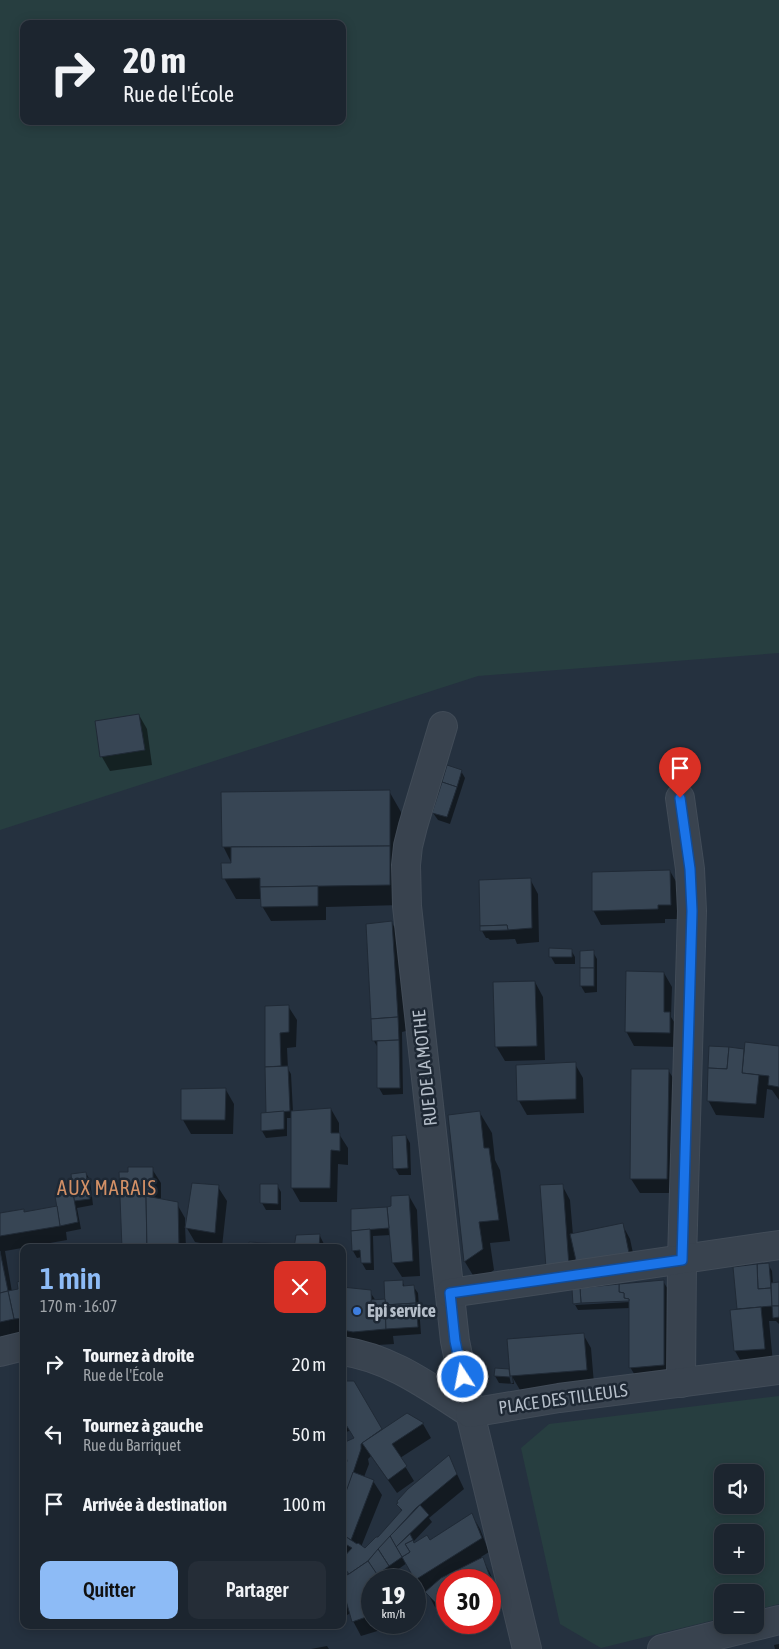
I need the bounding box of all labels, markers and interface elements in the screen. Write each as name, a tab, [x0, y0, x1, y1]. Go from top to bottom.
icon: right	[40, 40, 105, 105]
text: 20 m	[123, 40, 186, 80]
text: Rue de l'École	[123, 81, 234, 107]
pin	[659, 747, 701, 798]
icon: arrive	[666, 754, 694, 782]
street label: RUE DE LA MOTHE	[408, 1009, 441, 1127]
district label: AUX MARAIS	[57, 1176, 157, 1199]
text: 1 min	[40, 1261, 101, 1295]
button: close	[274, 1261, 326, 1313]
text: 170 m · 16:07	[40, 1297, 117, 1315]
place label: Epi service	[367, 1300, 436, 1321]
marker: Epi service	[351, 1305, 363, 1317]
text: Tournez à droite	[83, 1344, 194, 1366]
icon: right	[40, 1350, 68, 1378]
position arrow	[436, 1350, 488, 1402]
text: 20 m	[292, 1353, 326, 1375]
text: Rue de l'École	[83, 1366, 164, 1384]
street label: PLACE DES TILLEULS	[497, 1379, 629, 1418]
text: Tournez à gauche	[83, 1414, 203, 1436]
icon: left	[40, 1420, 68, 1448]
text: 50 m	[292, 1423, 326, 1445]
text: Rue du Barriquet	[83, 1436, 181, 1454]
map controls	[714, 1464, 764, 1634]
button: sound	[714, 1464, 764, 1514]
icon: arrive	[40, 1490, 68, 1518]
text: Arrivée à destination	[83, 1493, 227, 1515]
text: 100 m	[283, 1493, 326, 1515]
button: +	[714, 1524, 764, 1574]
button: Quitter	[40, 1561, 178, 1619]
button: Partager	[188, 1561, 326, 1619]
speed limit sign: 30	[436, 1569, 501, 1634]
text: 19	[382, 1581, 405, 1609]
button: −	[714, 1584, 764, 1634]
text: km/h	[382, 1607, 405, 1621]

